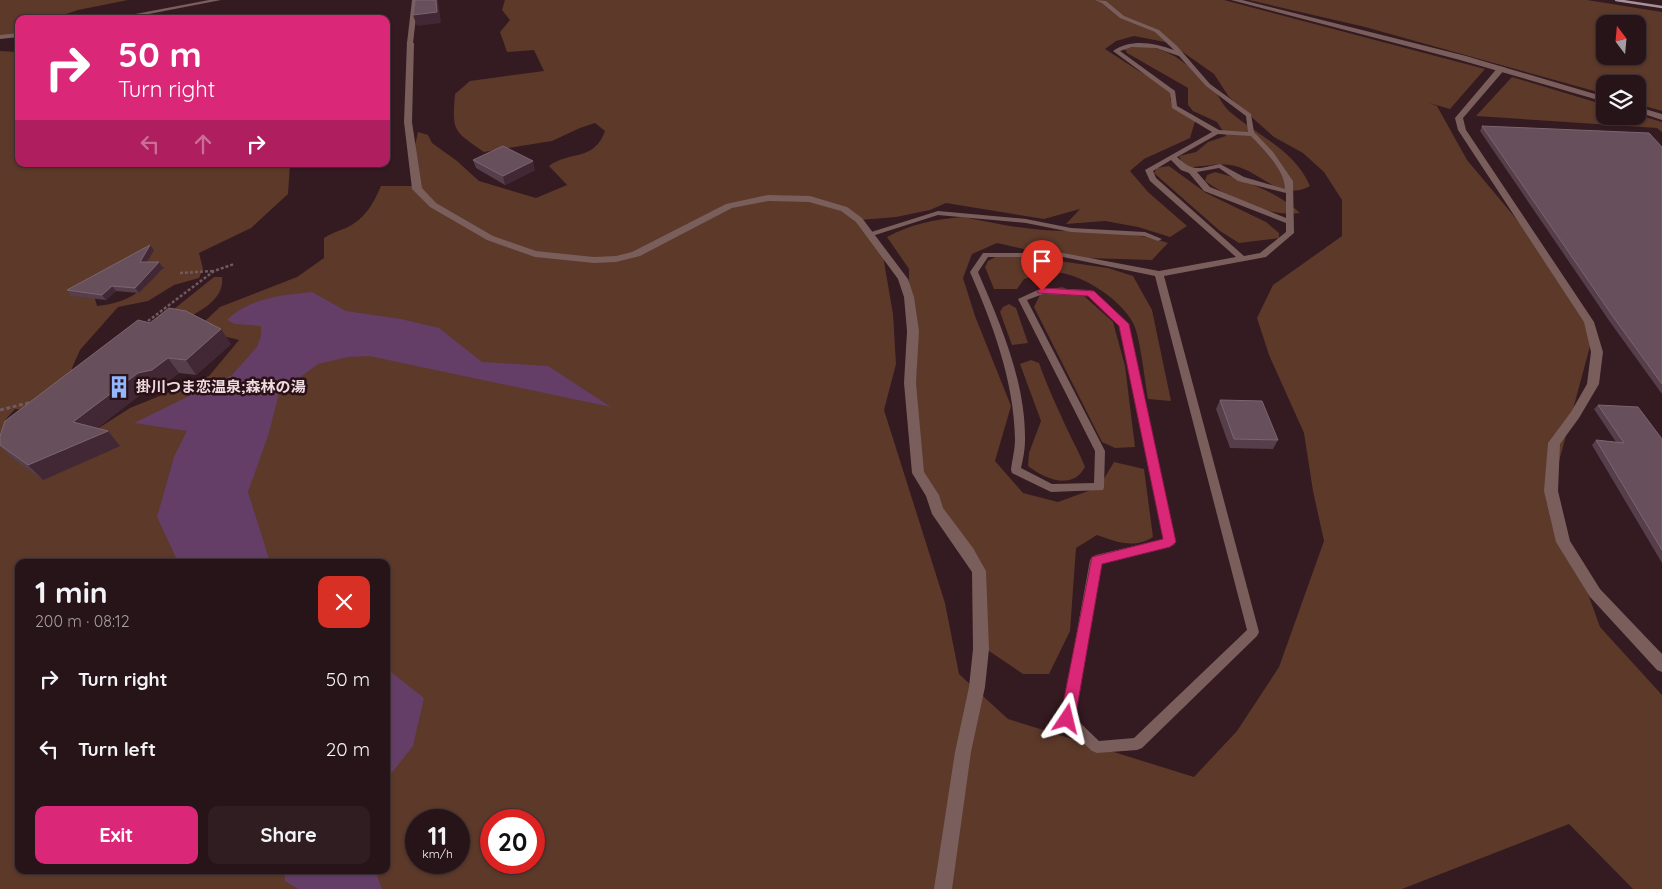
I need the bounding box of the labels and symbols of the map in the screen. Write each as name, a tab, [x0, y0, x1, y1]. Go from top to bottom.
north arrow	[1596, 15, 1646, 65]
pin	[1021, 240, 1063, 291]
building icon: 掛川つま恋温泉;森林の湯	[106, 374, 132, 400]
place label: 掛川つま恋温泉;森林の湯	[136, 377, 305, 396]
position arrow	[1040, 692, 1092, 744]
speed limit sign: 20	[480, 809, 545, 874]

